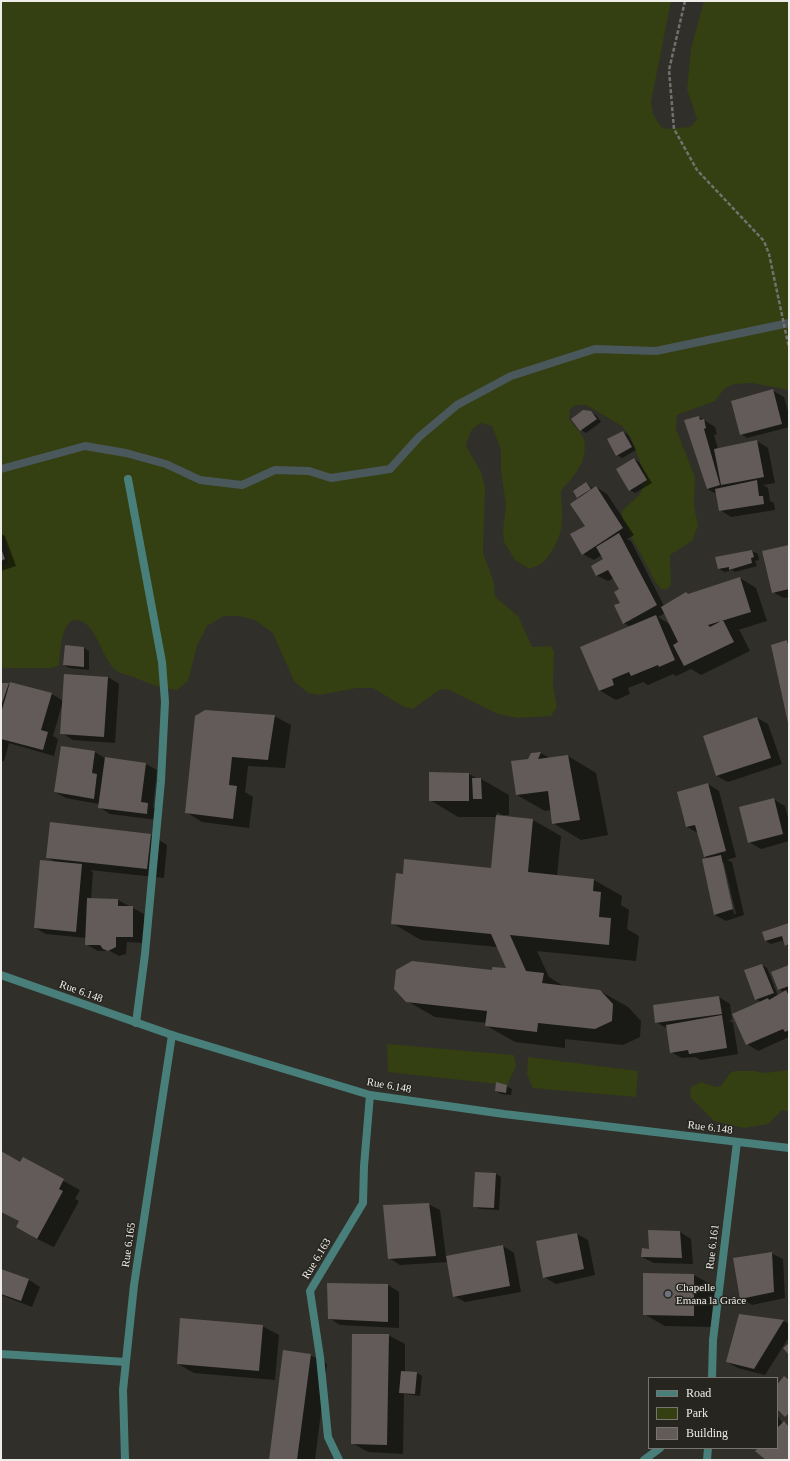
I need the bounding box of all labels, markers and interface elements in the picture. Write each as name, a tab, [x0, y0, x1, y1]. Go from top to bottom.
street label: Rue 6.148	[57, 978, 105, 1006]
street label: Rue 6.148	[366, 1076, 412, 1096]
street label: Rue 6.148	[687, 1119, 733, 1137]
street label: Rue 6.165	[119, 1222, 139, 1268]
street label: Rue 6.161	[704, 1224, 722, 1270]
street label: Rue 6.163	[300, 1236, 334, 1282]
place label: Chapelle Emana la Grâce	[676, 1281, 746, 1307]
marker: Chapelle Emana la Grâce	[663, 1289, 673, 1299]
legend	[648, 1377, 778, 1449]
text: Road	[686, 1386, 711, 1400]
text: Park	[686, 1406, 708, 1420]
text: Building	[686, 1426, 728, 1440]

